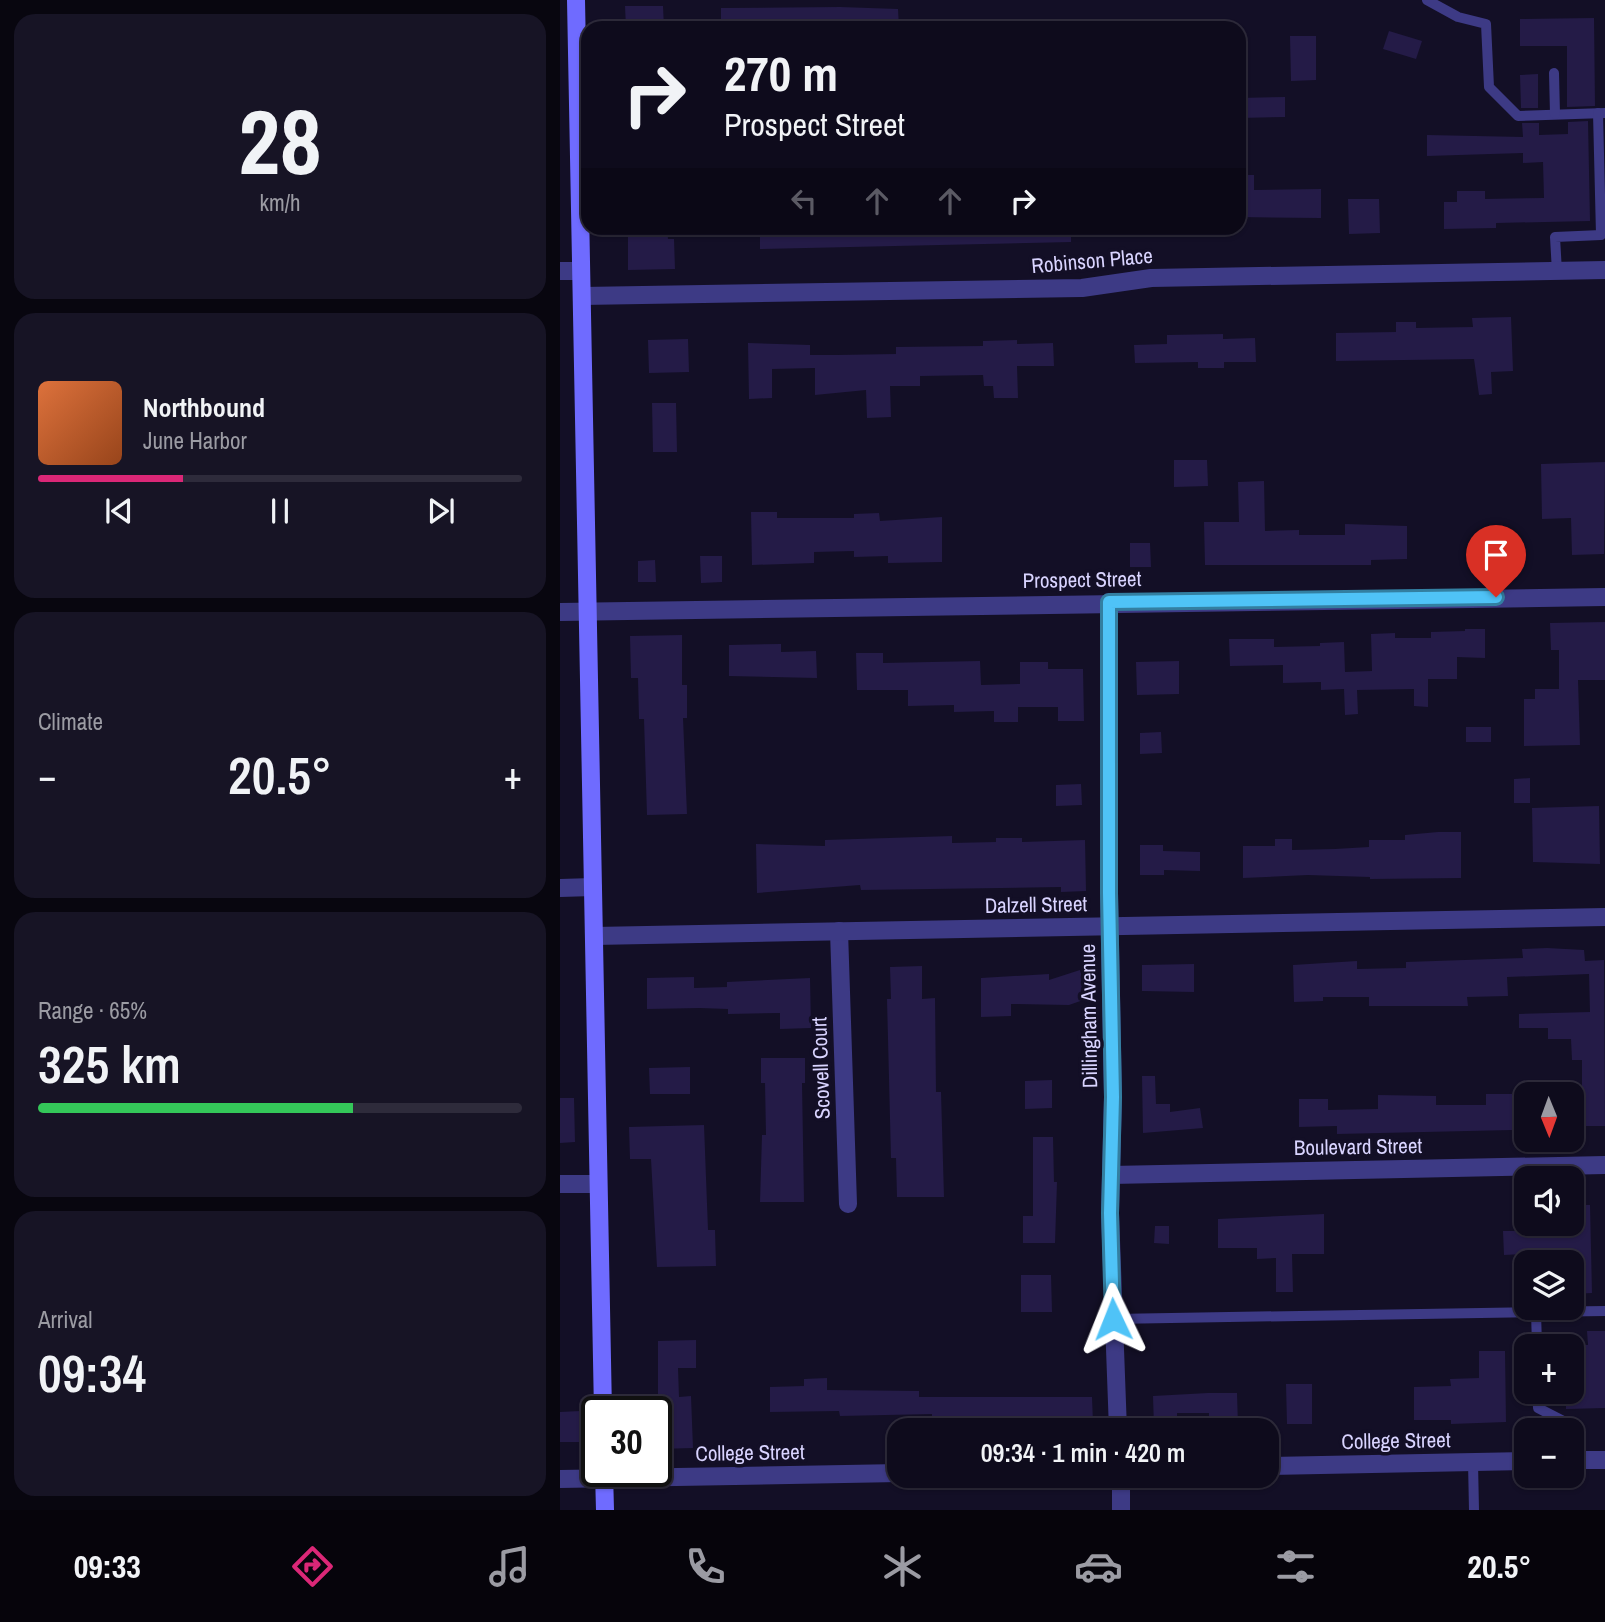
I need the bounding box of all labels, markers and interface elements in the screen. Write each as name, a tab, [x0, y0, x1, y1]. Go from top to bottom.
text: 270 m	[724, 40, 838, 106]
icon: right	[609, 49, 700, 140]
text: 28	[239, 80, 322, 202]
text: Prospect Street	[724, 103, 905, 146]
icon: left	[785, 182, 823, 220]
icon: ahead	[858, 182, 896, 220]
icon: ahead	[931, 182, 969, 220]
icon: right	[1004, 182, 1042, 220]
text: km/h	[260, 187, 300, 218]
street label: Robinson Place	[1030, 241, 1154, 280]
text: Northbound	[143, 390, 265, 425]
text: June Harbor	[143, 425, 247, 456]
icon: previous	[100, 492, 138, 530]
icon: pause	[261, 492, 299, 530]
icon: next	[422, 492, 460, 530]
pin	[1466, 525, 1526, 597]
icon: arrive	[1477, 536, 1515, 574]
street label: Prospect Street	[1022, 564, 1142, 595]
text: Climate	[38, 706, 103, 737]
text: 20.5°	[228, 740, 332, 810]
text: −	[38, 750, 56, 801]
text: +	[504, 750, 522, 801]
street label: Dalzell Street	[985, 889, 1088, 920]
street label: Dillingham Avenue	[1073, 944, 1104, 1088]
text: Range · 65%	[38, 995, 147, 1026]
street label: Scovell Court	[804, 1016, 837, 1120]
text: 325 km	[38, 1029, 181, 1099]
north arrow	[1514, 1082, 1584, 1152]
map controls	[1514, 1082, 1584, 1488]
street label: Boulevard Street	[1294, 1131, 1423, 1162]
button: sound	[1514, 1166, 1584, 1236]
button: layers	[1514, 1250, 1584, 1320]
position arrow	[1076, 1282, 1150, 1356]
text: Arrival	[38, 1304, 93, 1335]
button: +	[1514, 1334, 1584, 1404]
text: 09:34	[38, 1338, 146, 1408]
speed limit sign: 30	[581, 1396, 672, 1487]
button: −	[1514, 1418, 1584, 1488]
street label: College Street	[1341, 1425, 1451, 1456]
text: 09:34 · 1 min · 420 m	[981, 1435, 1185, 1470]
street label: College Street	[695, 1437, 805, 1468]
icon: directions	[288, 1542, 337, 1591]
icon: music	[485, 1542, 534, 1591]
icon: phone	[681, 1542, 730, 1591]
icon: climate	[878, 1542, 927, 1591]
icon: car	[1074, 1542, 1123, 1591]
icon: filters	[1271, 1542, 1320, 1591]
text: 09:33	[74, 1545, 141, 1588]
text: 20.5°	[1467, 1545, 1531, 1588]

